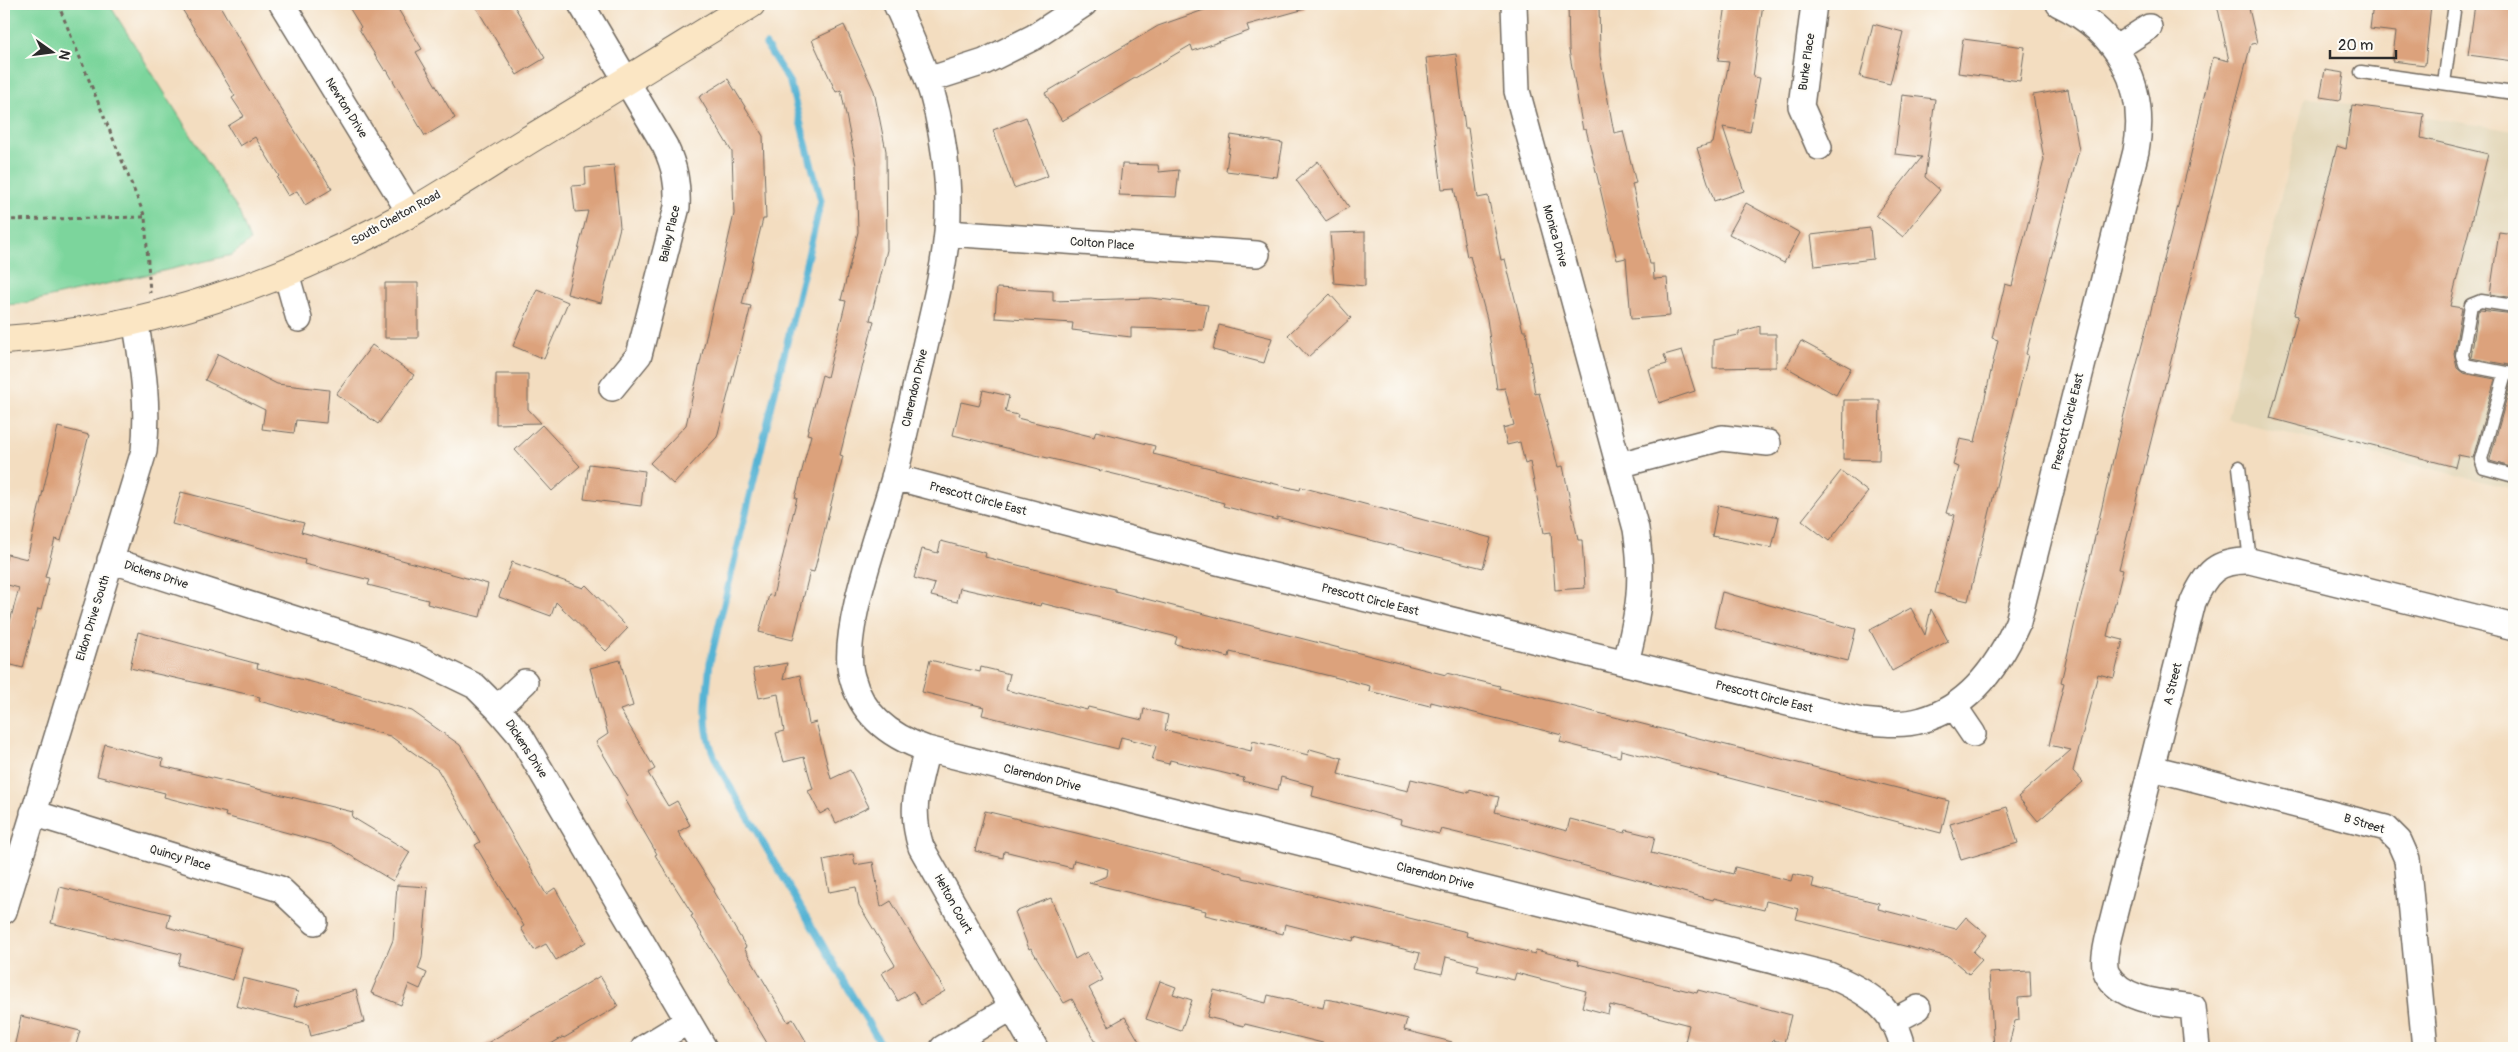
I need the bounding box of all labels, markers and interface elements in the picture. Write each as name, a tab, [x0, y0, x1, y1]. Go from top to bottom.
north arrow	[28, 28, 78, 78]
scale bar	[2330, 28, 2397, 60]
street label: Burke Place	[1796, 32, 1818, 92]
text: 20 m	[2338, 36, 2373, 55]
text: N	[55, 48, 74, 62]
street label: Newton Drive	[322, 75, 371, 141]
street label: South Chelton Road	[349, 187, 443, 249]
street label: Monica Drive	[1539, 203, 1571, 269]
street label: Bailey Place	[656, 204, 684, 264]
street label: Colton Place	[1069, 234, 1135, 254]
street label: Clarendon Drive	[899, 348, 931, 428]
street label: Prescott Circle East	[2049, 372, 2087, 472]
street label: Prescott Circle East	[928, 479, 1028, 519]
street label: Dickens Drive	[122, 558, 190, 592]
street label: Eldon Drive South	[73, 573, 113, 663]
street label: Prescott Circle East	[1320, 581, 1420, 619]
street label: A Street	[2161, 661, 2186, 707]
street label: Prescott Circle East	[1714, 678, 1814, 716]
street label: Dickens Drive	[502, 717, 550, 781]
street label: Clarendon Drive	[1002, 761, 1082, 795]
street label: B Street	[2342, 811, 2386, 837]
street label: Quincy Place	[148, 842, 212, 874]
street label: Clarendon Drive	[1395, 859, 1475, 893]
street label: Helton Court	[931, 872, 976, 936]

